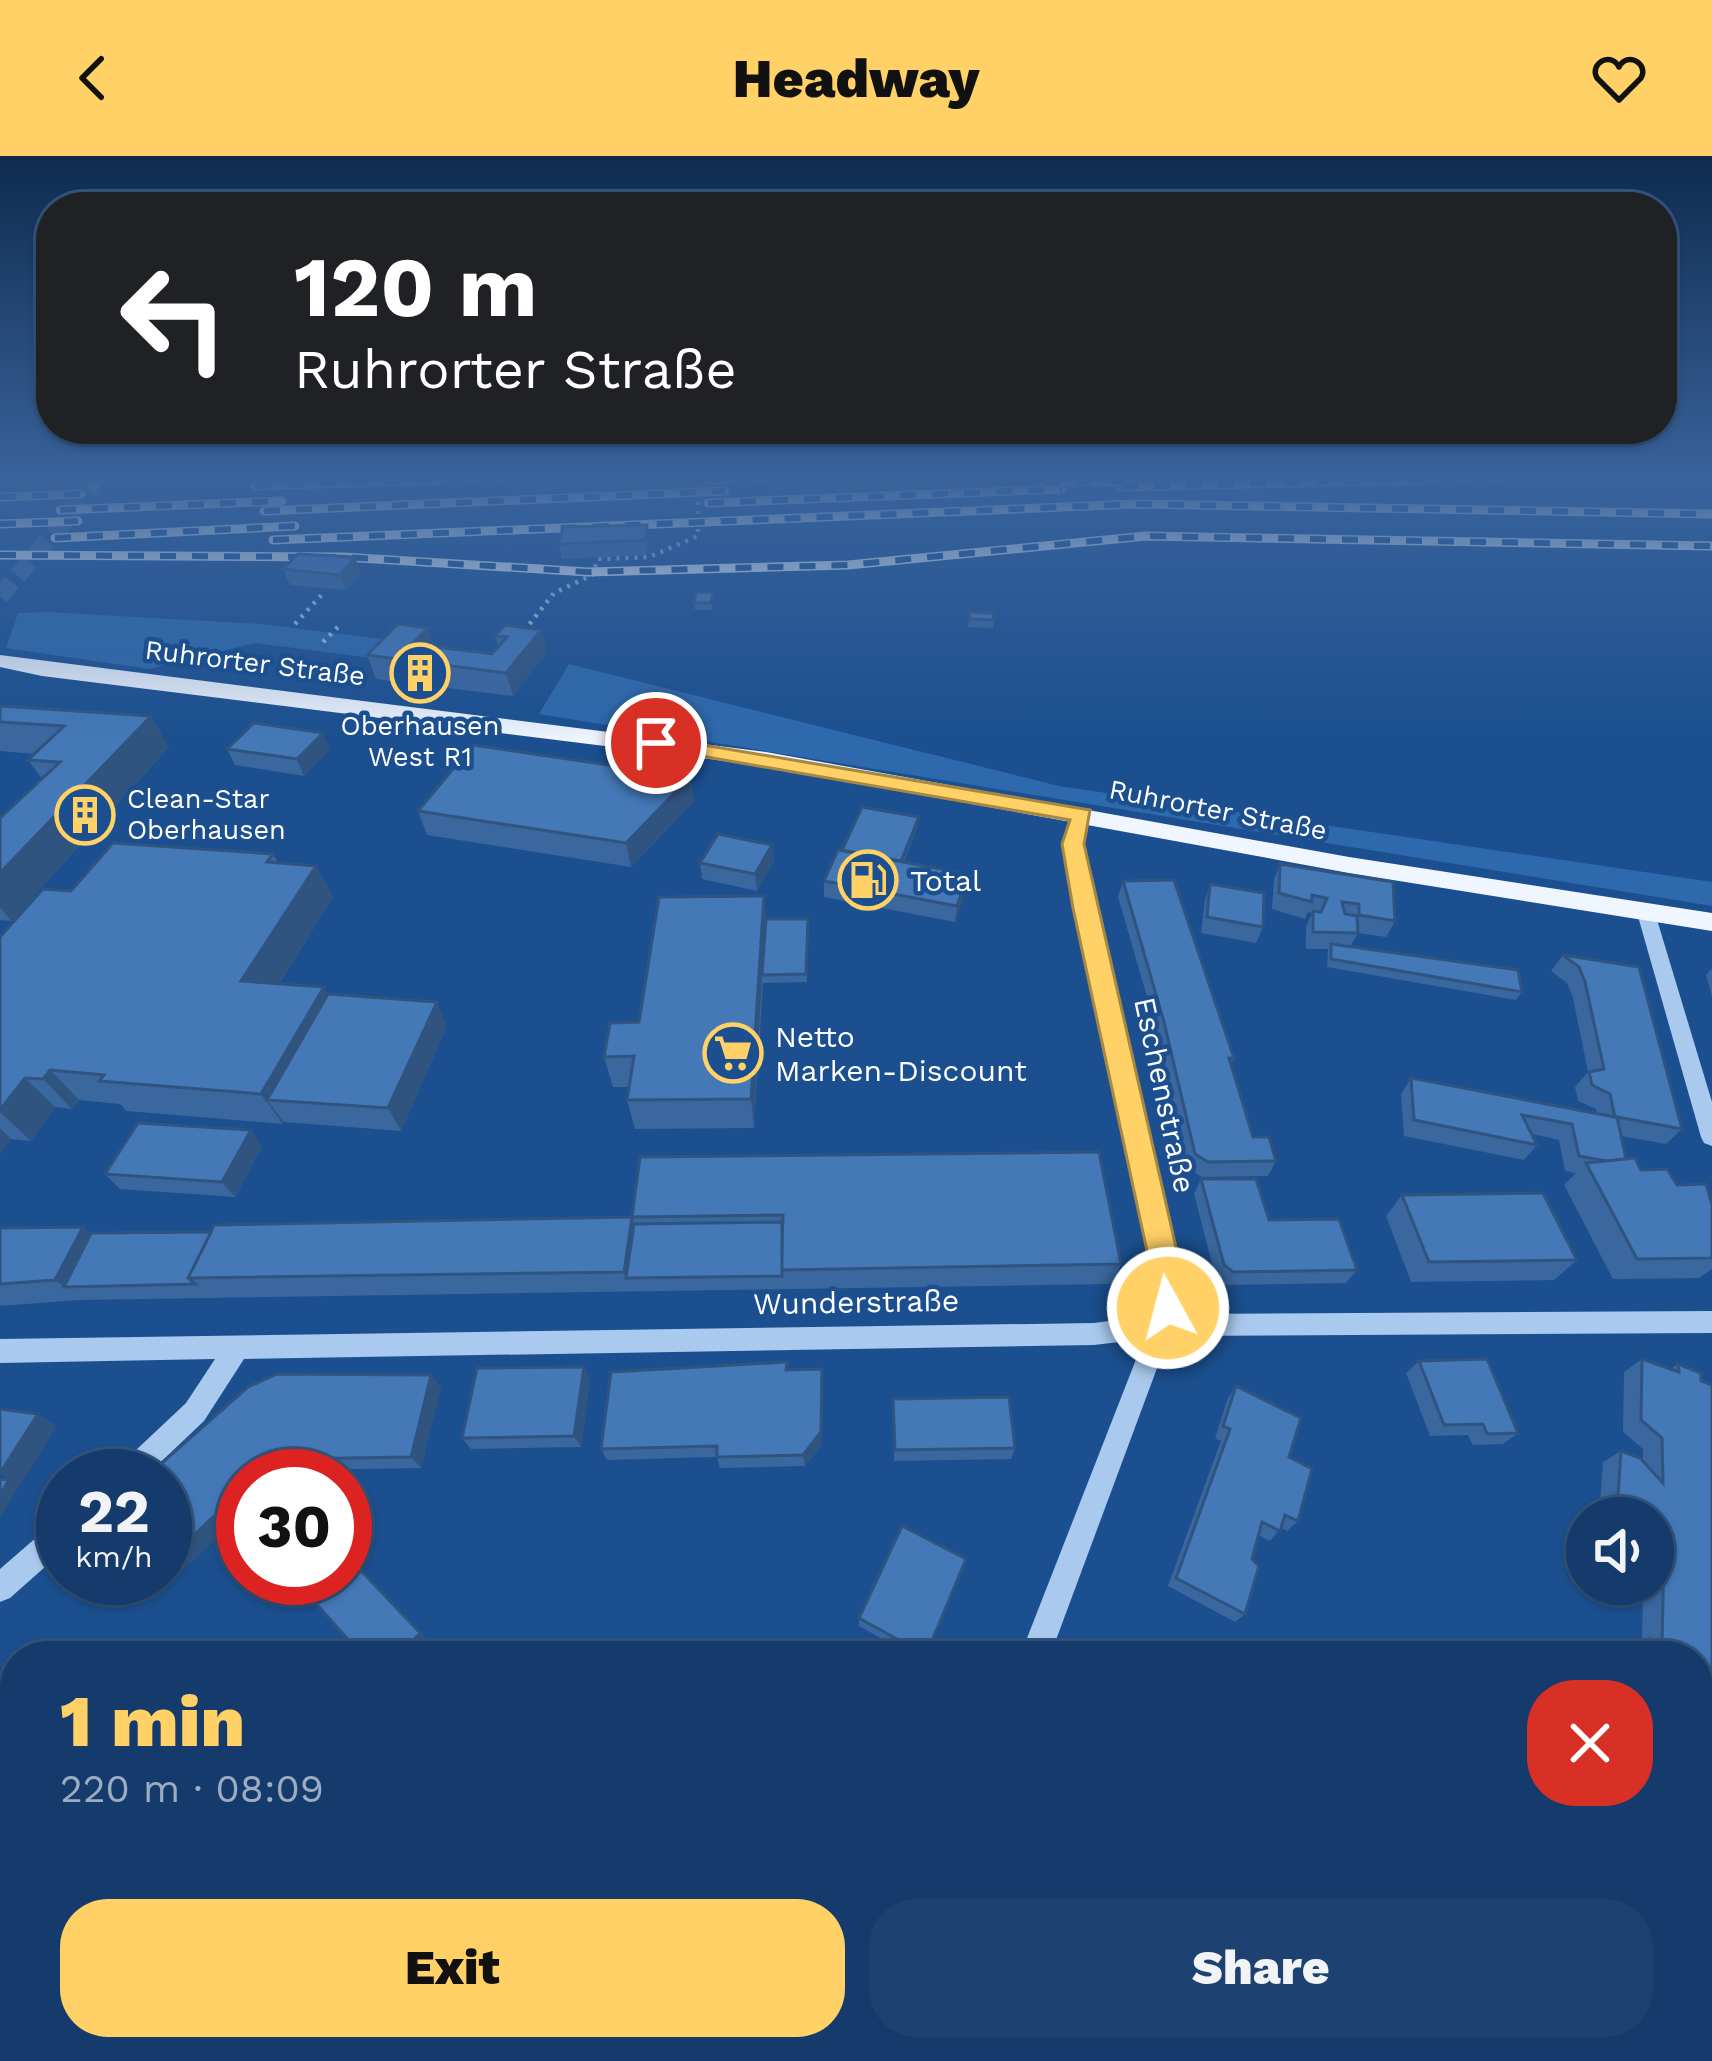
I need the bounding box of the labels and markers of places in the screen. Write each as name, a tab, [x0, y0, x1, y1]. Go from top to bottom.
building icon: Oberhausen West R1	[389, 642, 451, 704]
pin	[605, 692, 707, 794]
place label: Oberhausen West R1	[341, 710, 499, 773]
place label: Clean-Star Oberhausen	[127, 783, 286, 846]
building icon: Clean-Star Oberhausen	[54, 784, 116, 846]
fuel station icon: Total	[837, 849, 899, 911]
place label: Total	[910, 863, 981, 898]
place label: Netto Marken-Discount	[775, 1019, 1027, 1088]
supermarket icon: Netto Marken-Discount	[702, 1022, 764, 1084]

